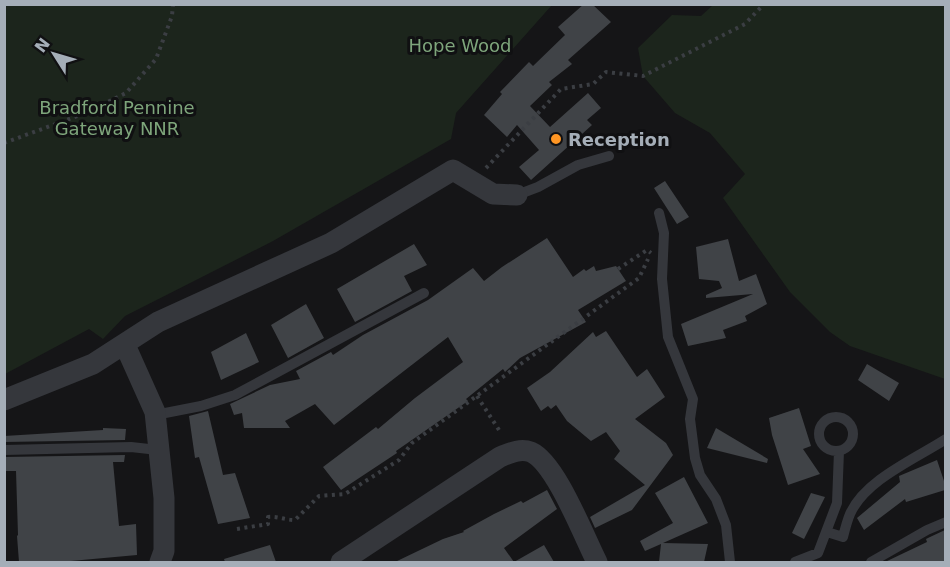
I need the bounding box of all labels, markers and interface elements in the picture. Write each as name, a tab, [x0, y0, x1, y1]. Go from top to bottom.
north arrow	[24, 24, 84, 84]
text: N	[31, 34, 54, 56]
park label: Hope Wood	[409, 35, 511, 56]
park label: Bradford Pennine Gateway NNR	[39, 97, 195, 139]
place label: Reception	[568, 129, 670, 150]
marker: Reception	[549, 132, 563, 146]

